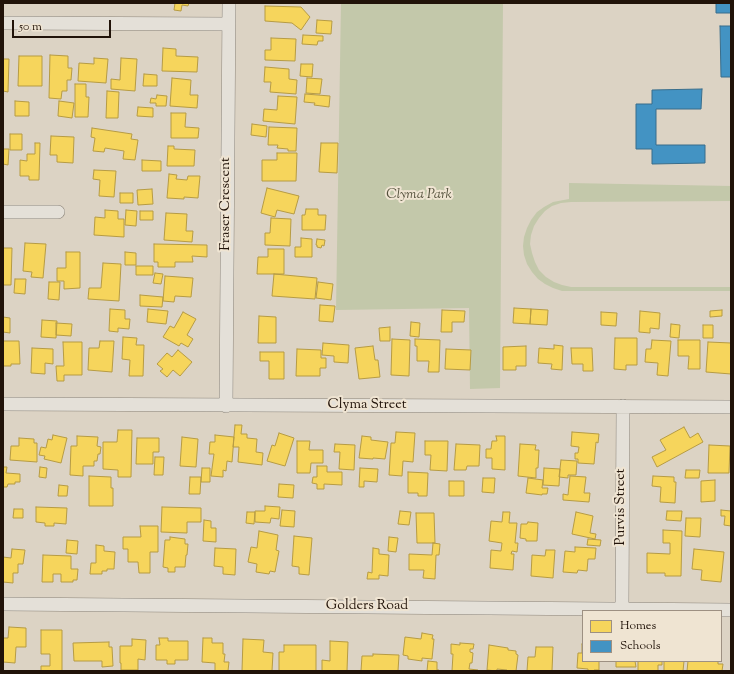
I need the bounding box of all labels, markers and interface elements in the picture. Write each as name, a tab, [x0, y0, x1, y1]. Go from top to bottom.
scale bar	[14, 12, 113, 38]
text: 50 m	[19, 18, 42, 36]
street label: Fraser Crescent	[219, 157, 235, 251]
park label: Clyma Park	[386, 188, 452, 204]
street label: Clyma Street	[327, 398, 407, 414]
street label: Purvis Street	[614, 469, 630, 545]
street label: Golders Road	[326, 599, 408, 615]
legend	[582, 610, 722, 662]
text: Homes	[620, 617, 656, 635]
text: Schools	[620, 637, 661, 655]

